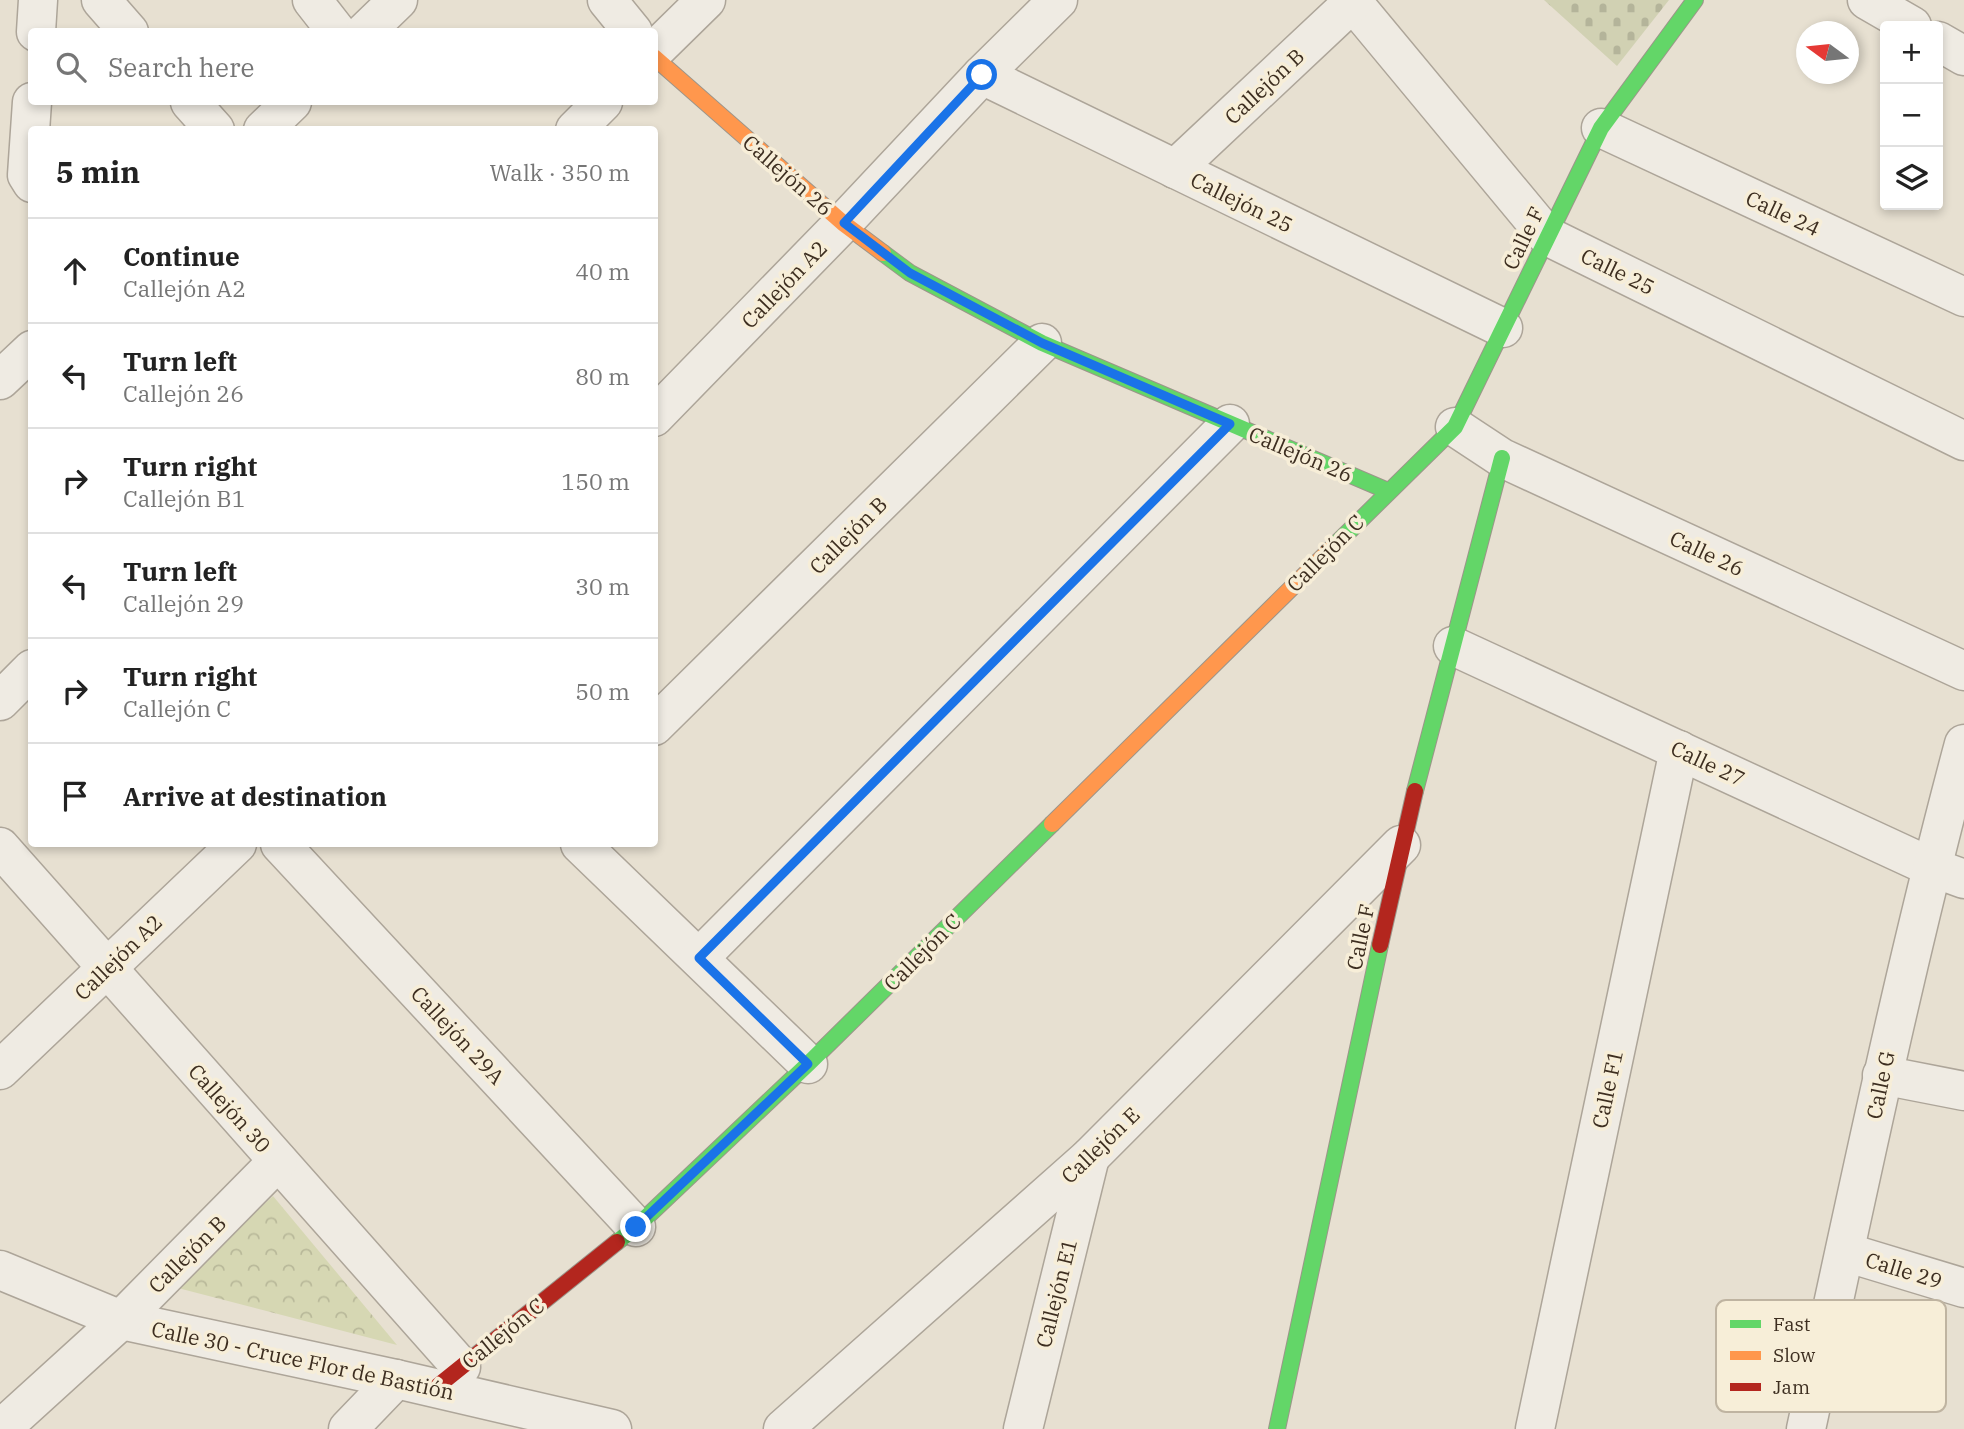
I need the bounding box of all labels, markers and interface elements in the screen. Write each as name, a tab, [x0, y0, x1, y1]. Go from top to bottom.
north arrow	[1796, 21, 1859, 84]
map controls	[1880, 21, 1943, 210]
button: +	[1880, 21, 1943, 84]
search box	[28, 28, 658, 105]
street label: Callejón B	[1218, 42, 1310, 130]
icon: search	[52, 48, 90, 86]
text: Search here	[108, 50, 254, 84]
route start	[966, 59, 997, 90]
button: −	[1880, 84, 1943, 147]
street label: Callejón 26	[737, 128, 839, 222]
button: layers	[1880, 147, 1943, 210]
text: 5 min	[56, 152, 140, 191]
text: Walk · 350 m	[489, 157, 630, 187]
street label: Callejón 25	[1186, 165, 1298, 239]
street label: Calle 24	[1741, 184, 1825, 242]
street label: Calle F	[1496, 202, 1550, 274]
street label: Callejón A2	[735, 234, 833, 334]
text: Continue	[123, 239, 240, 273]
street label: Calle 25	[1576, 241, 1660, 301]
icon: ahead	[56, 252, 94, 290]
text: 40 m	[575, 256, 630, 286]
text: Callejón A2	[123, 273, 246, 303]
text: Turn left	[123, 344, 237, 378]
icon: left	[56, 357, 94, 395]
text: 80 m	[575, 361, 630, 391]
text: Callejón 26	[123, 378, 244, 408]
street label: Callejón 26	[1245, 420, 1357, 488]
text: Turn right	[123, 449, 257, 483]
icon: right	[56, 462, 94, 500]
text: 150 m	[561, 466, 630, 496]
text: Callejón B1	[123, 483, 246, 513]
street label: Callejón B	[803, 490, 893, 580]
street label: Callejón C	[1280, 508, 1370, 598]
street label: Calle 26	[1665, 524, 1749, 582]
text: Turn left	[123, 554, 237, 588]
icon: left	[56, 567, 94, 605]
text: 30 m	[575, 571, 630, 601]
text: Callejón 29	[123, 588, 244, 618]
text: Turn right	[123, 659, 257, 693]
icon: right	[56, 672, 94, 710]
text: 50 m	[575, 676, 630, 706]
text: Callejón C	[123, 693, 231, 723]
street label: Calle 27	[1666, 734, 1750, 792]
icon: arrive	[56, 777, 94, 815]
text: Arrive at destination	[123, 779, 387, 813]
street label: Calle F	[1339, 901, 1381, 973]
street label: Callejón C	[877, 907, 967, 997]
street label: Callejón A2	[68, 908, 168, 1006]
street label: Callejón 29A	[405, 980, 511, 1091]
street label: Calle F1	[1585, 1047, 1629, 1131]
street label: Calle G	[1859, 1048, 1901, 1122]
street label: Callejón 30	[183, 1058, 277, 1158]
street label: Callejón E	[1055, 1101, 1145, 1189]
street label: Callejón B	[142, 1209, 232, 1299]
route end	[620, 1211, 651, 1242]
street label: Callejón E1	[1029, 1236, 1083, 1350]
street label: Calle 29	[1862, 1245, 1946, 1295]
street label: Callejón C	[456, 1291, 550, 1375]
legend	[1716, 1300, 1946, 1412]
text: Fast	[1773, 1312, 1811, 1336]
street label: Calle 30 - Cruce Flor de Bastión	[149, 1314, 457, 1406]
text: Slow	[1773, 1343, 1815, 1367]
text: Jam	[1773, 1375, 1810, 1399]

